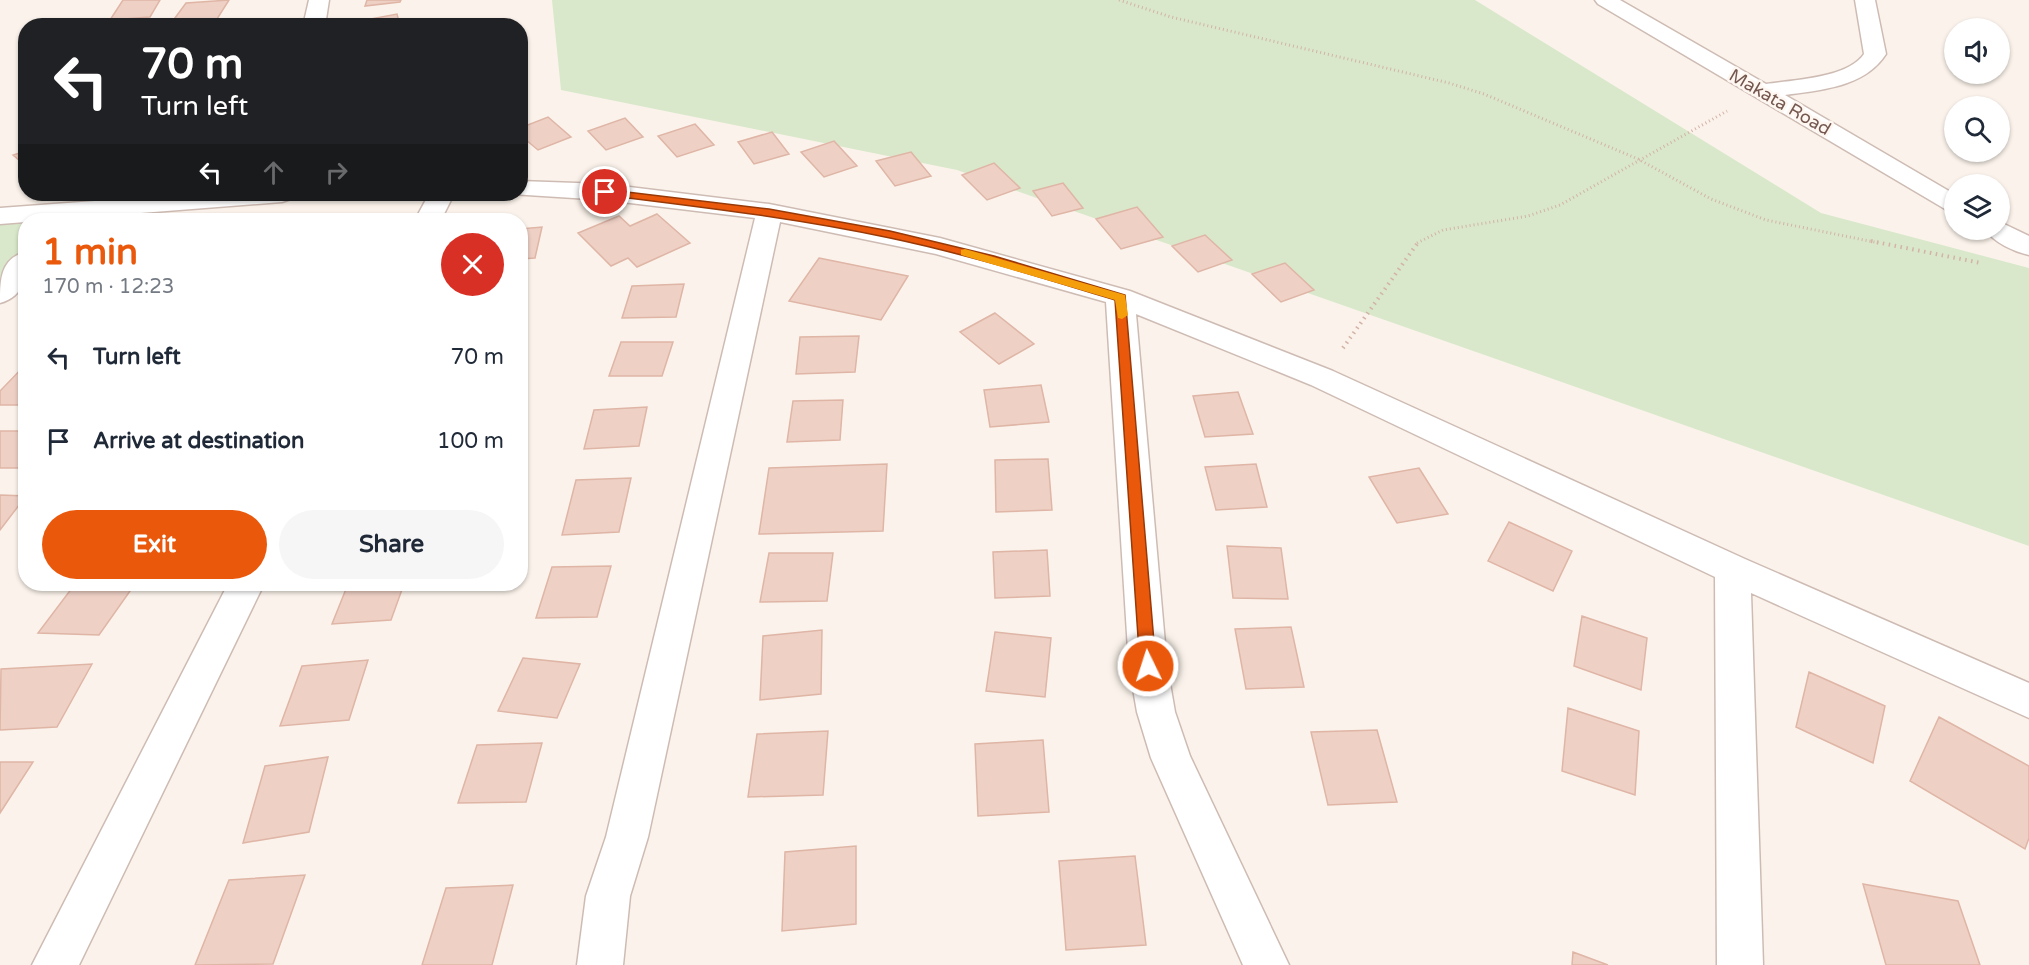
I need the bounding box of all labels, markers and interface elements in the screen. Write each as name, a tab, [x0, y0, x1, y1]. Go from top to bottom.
map controls	[1944, 18, 2010, 240]
button: sound	[1944, 18, 2010, 84]
text: 70 m	[141, 39, 243, 90]
icon: left	[42, 42, 120, 120]
street label: Makata Road	[1725, 64, 1835, 140]
text: Turn left	[141, 90, 248, 123]
button: search	[1944, 96, 2010, 162]
icon: left	[194, 156, 227, 189]
icon: ahead	[257, 156, 290, 189]
icon: right	[320, 156, 353, 189]
pin	[579, 166, 630, 217]
button: layers	[1944, 174, 2010, 240]
icon: arrive	[588, 175, 621, 208]
text: 1 min	[42, 231, 138, 274]
button: close	[441, 233, 504, 296]
text: 170 m · 12:23	[42, 275, 174, 299]
icon: left	[42, 341, 75, 374]
text: Turn left	[93, 344, 181, 370]
text: 70 m	[450, 344, 504, 370]
icon: arrive	[42, 425, 75, 458]
text: Arrive at destination	[93, 428, 304, 454]
text: 100 m	[437, 428, 504, 454]
button: Exit	[42, 510, 267, 579]
button: Share	[279, 510, 504, 579]
position arrow	[1116, 634, 1180, 698]

